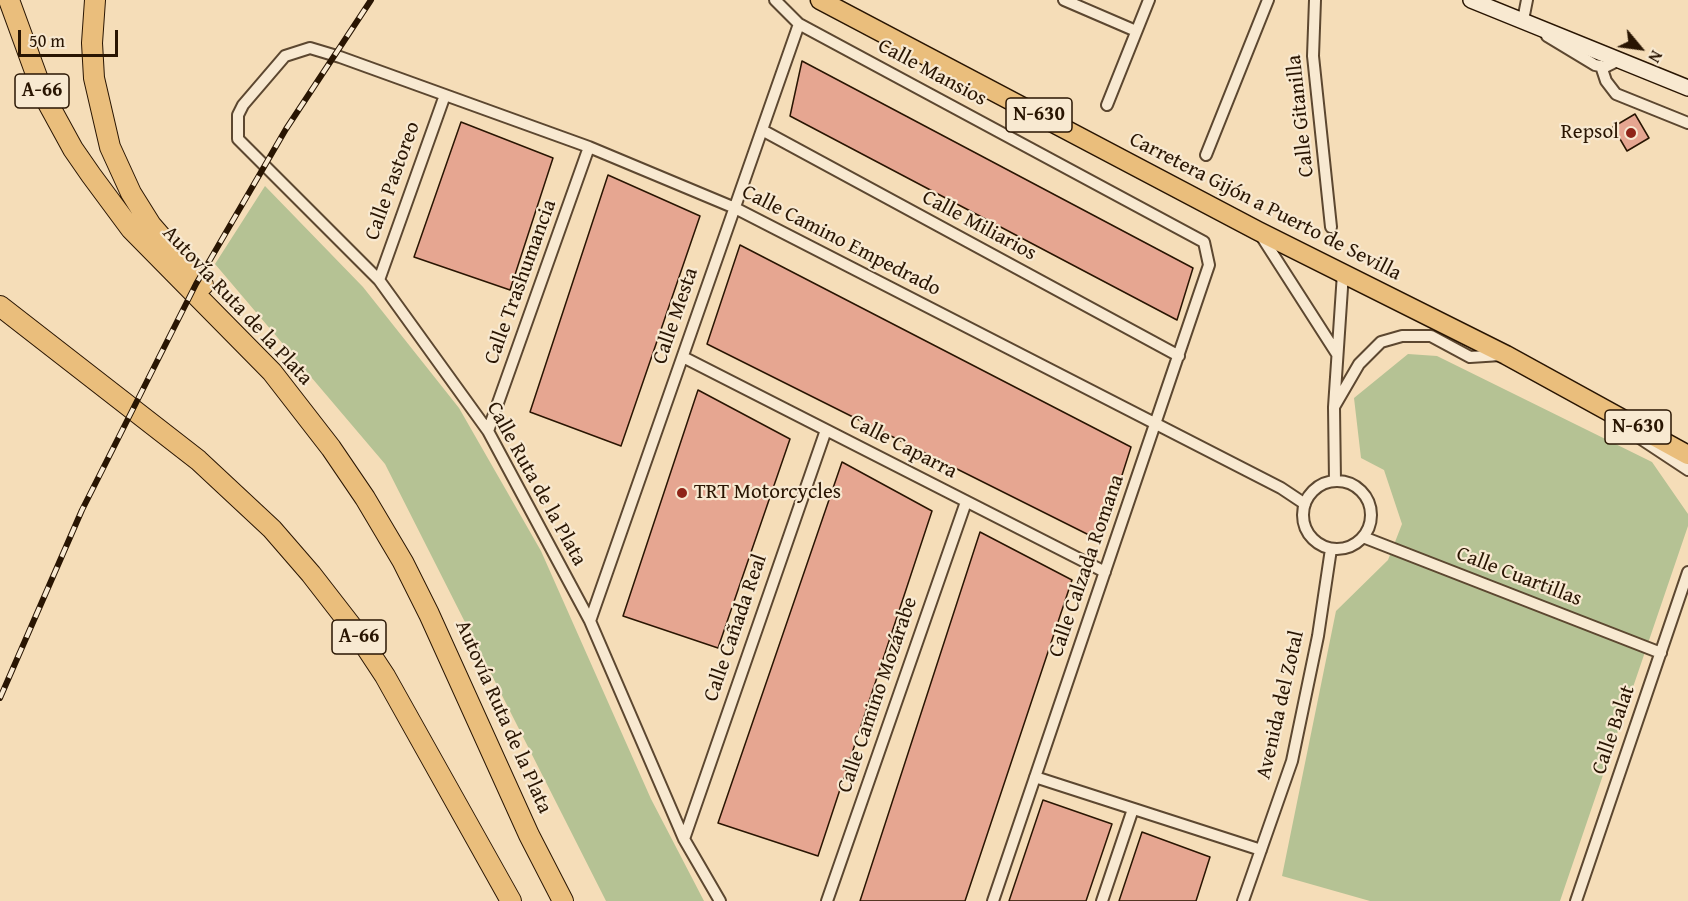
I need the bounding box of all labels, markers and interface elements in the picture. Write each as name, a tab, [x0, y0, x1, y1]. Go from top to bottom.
scale bar	[21, 18, 122, 56]
north arrow	[1610, 18, 1670, 78]
text: 50 m	[29, 27, 65, 54]
street label: Calle Mansios	[873, 34, 991, 112]
text: N	[1643, 46, 1669, 67]
street label: Calle Gitanilla	[1282, 54, 1320, 178]
road number: A-66	[15, 74, 69, 108]
road number: N-630	[1006, 98, 1072, 132]
street label: Calle Pastoreo	[360, 118, 426, 244]
place label: Repsol	[1561, 120, 1619, 146]
marker: Repsol	[1624, 126, 1638, 140]
street label: Carretera Gijón a Puerto de Sevilla	[1125, 127, 1405, 287]
street label: Calle Camino Empedrado	[737, 180, 945, 302]
street label: Calle Miliarios	[917, 185, 1041, 267]
street label: Calle Trashumancia	[480, 196, 562, 368]
street label: Autovía Ruta de la Plata	[157, 221, 317, 391]
street label: Calle Mesta	[648, 264, 704, 368]
street label: Calle Ruta de la Plata	[480, 398, 592, 570]
street label: Calle Caparra	[845, 409, 961, 485]
road number: N-630	[1605, 410, 1671, 444]
street label: Calle Calzada Romana	[1044, 471, 1130, 661]
place label: TRT Motorcycles	[694, 480, 841, 506]
marker: TRT Motorcycles	[675, 486, 689, 500]
street label: Calle Cuartillas	[1453, 542, 1585, 612]
street label: Calle Cañada Real	[699, 551, 773, 705]
street label: Calle Camino Mozárabe	[833, 594, 923, 796]
street label: Autovía Ruta de la Plata	[449, 617, 557, 817]
road number: A-66	[332, 620, 386, 654]
street label: Avenida del Zotal	[1252, 628, 1310, 782]
street label: Calle Balat	[1587, 682, 1641, 778]

